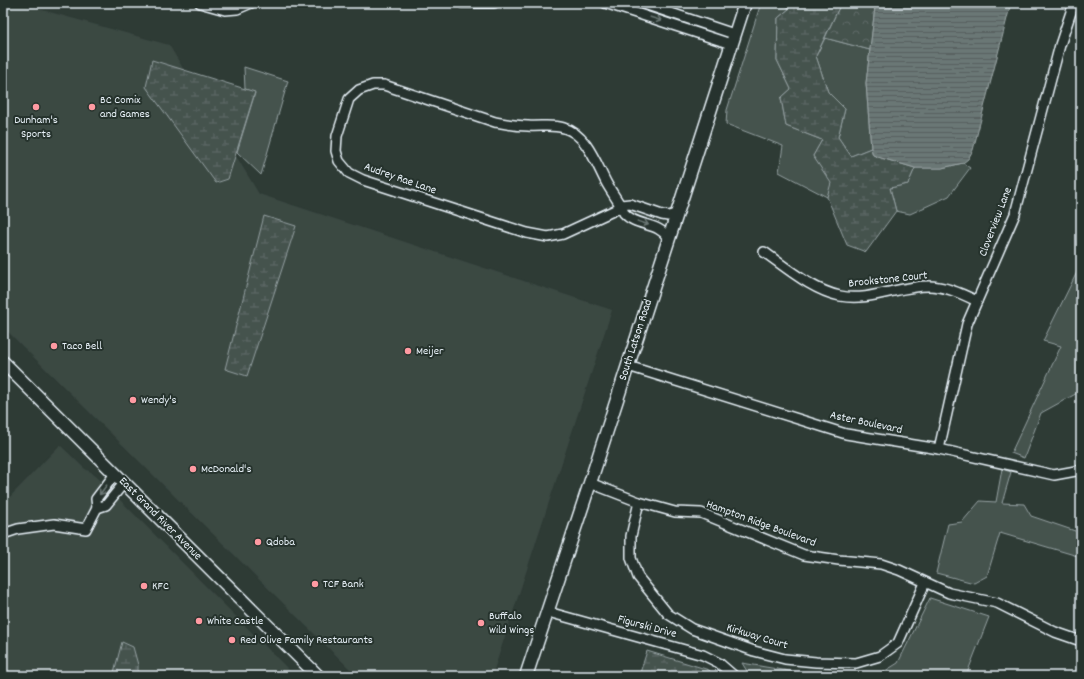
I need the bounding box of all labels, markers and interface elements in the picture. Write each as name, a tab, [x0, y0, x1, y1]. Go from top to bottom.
one-way arrow	[649, 16, 661, 24]
place label: BC Comix and Games	[100, 92, 150, 123]
marker: Dunham's Sports	[31, 102, 41, 112]
marker: BC Comix and Games	[87, 102, 97, 112]
place label: Dunham's Sports	[14, 112, 58, 143]
street label: Audrey Rae Lane	[362, 159, 438, 199]
street label: Cloverview Lane	[975, 185, 1017, 259]
one-way arrow	[637, 220, 650, 227]
street label: Brookstone Court	[848, 267, 929, 293]
street label: South Latson Road	[615, 297, 657, 383]
place label: Taco Bell	[62, 338, 102, 355]
marker: Taco Bell	[49, 341, 59, 351]
place label: Meijer	[416, 343, 444, 360]
marker: Meijer	[403, 346, 413, 356]
place label: Wendy's	[141, 392, 177, 409]
marker: Wendy's	[128, 395, 138, 405]
street label: Aster Boulevard	[828, 407, 904, 439]
place label: McDonald's	[201, 461, 251, 478]
marker: McDonald's	[188, 464, 198, 474]
street label: East Grand River Avenue	[114, 473, 206, 565]
one-way arrow	[98, 484, 107, 495]
street label: Hampton Ridge Boulevard	[704, 496, 818, 552]
place label: Qdoba	[266, 534, 295, 551]
marker: Qdoba	[253, 537, 263, 547]
place label: TCF Bank	[323, 576, 364, 593]
place label: KFC	[152, 578, 169, 595]
marker: TCF Bank	[310, 579, 320, 589]
marker: KFC	[139, 581, 149, 591]
place label: Buffalo Wild Wings	[489, 608, 534, 639]
street label: Figurski Drive	[616, 611, 678, 643]
place label: White Castle	[207, 613, 263, 630]
marker: White Castle	[194, 616, 204, 626]
marker: Buffalo Wild Wings	[476, 618, 486, 628]
street label: Kirkway Court	[724, 620, 790, 655]
place label: Red Olive Family Restaurants	[240, 632, 373, 649]
marker: Red Olive Family Restaurants	[227, 635, 237, 645]

